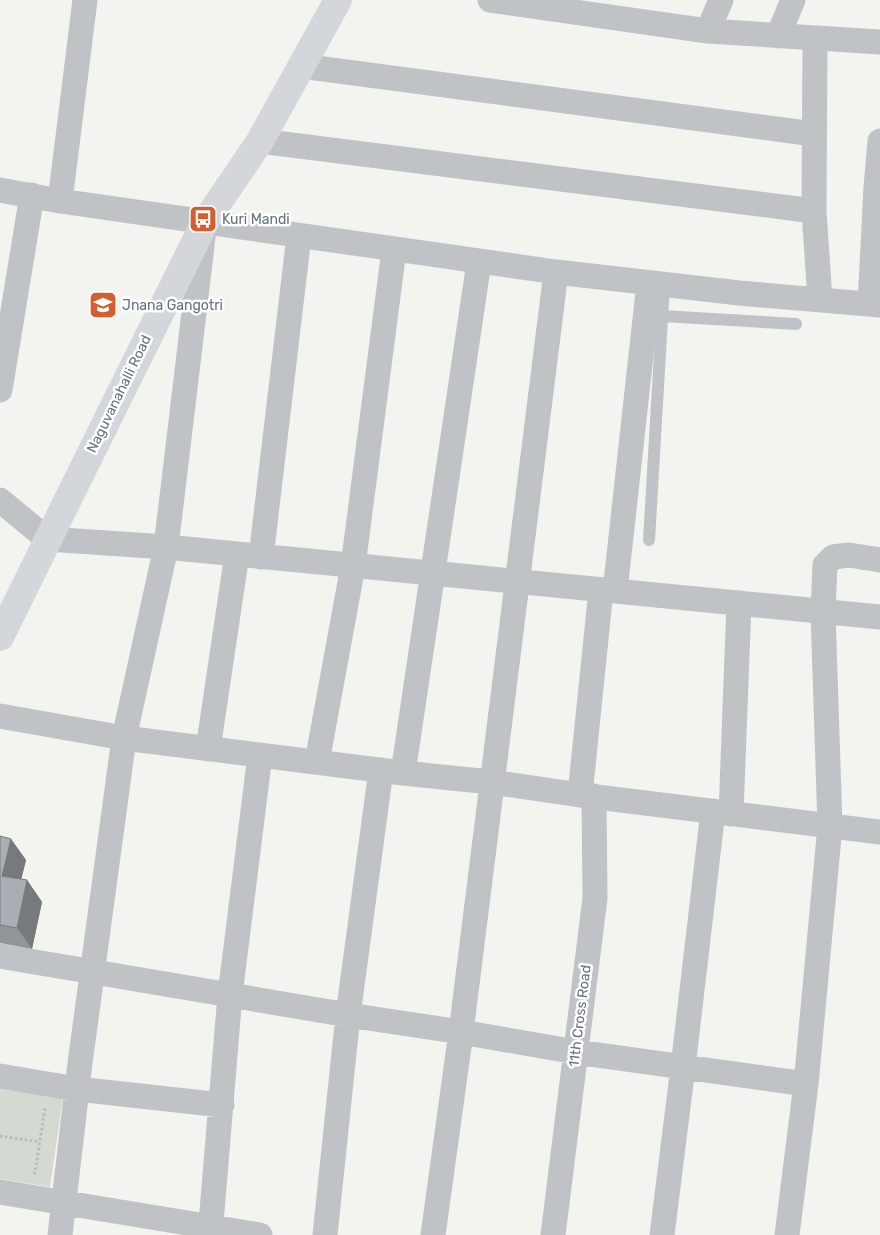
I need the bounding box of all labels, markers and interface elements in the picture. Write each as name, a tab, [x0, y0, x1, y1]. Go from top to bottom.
bus stop icon: Kuri Mandi	[188, 204, 218, 234]
place label: Kuri Mandi	[222, 211, 290, 228]
school or university icon: Jnana Gangotri	[88, 290, 118, 320]
place label: Jnana Gangotri	[122, 297, 223, 314]
street label: Naguvanahalli Road	[83, 332, 155, 456]
street label: 11th Cross Road	[565, 964, 595, 1068]

